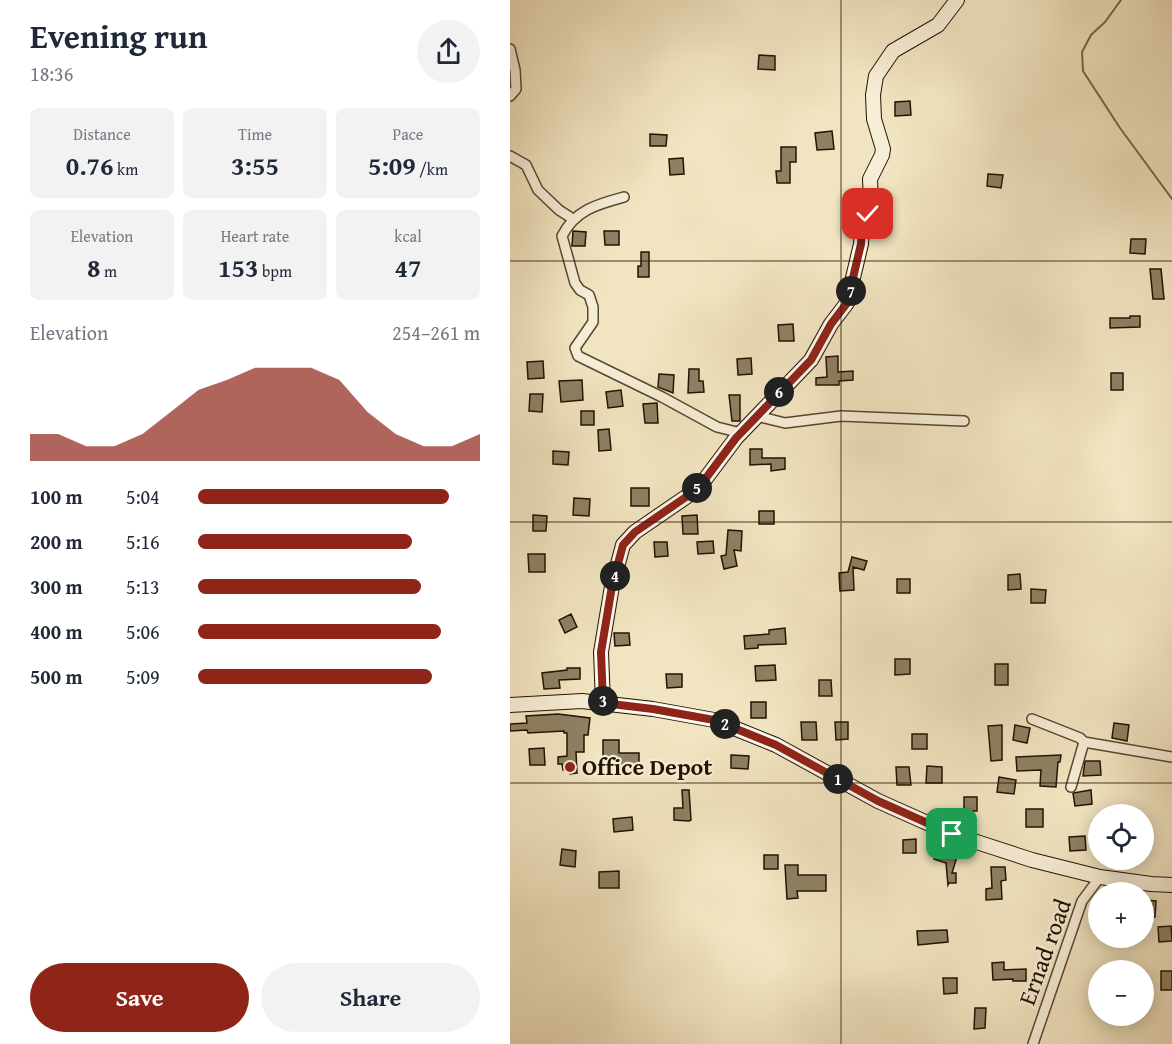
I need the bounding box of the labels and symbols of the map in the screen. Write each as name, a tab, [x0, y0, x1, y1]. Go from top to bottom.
pin	[842, 188, 893, 239]
pin: 7	[836, 276, 866, 306]
pin: 6	[764, 377, 794, 407]
pin: 5	[682, 473, 712, 503]
pin: 4	[600, 561, 630, 591]
pin: 3	[588, 686, 618, 716]
pin: 2	[710, 709, 740, 739]
place label: Office Depot	[582, 749, 712, 784]
marker: Office Depot	[563, 760, 577, 774]
pin: 1	[823, 764, 853, 794]
pin	[926, 808, 977, 859]
street label: Ernad road	[1009, 894, 1080, 1010]

